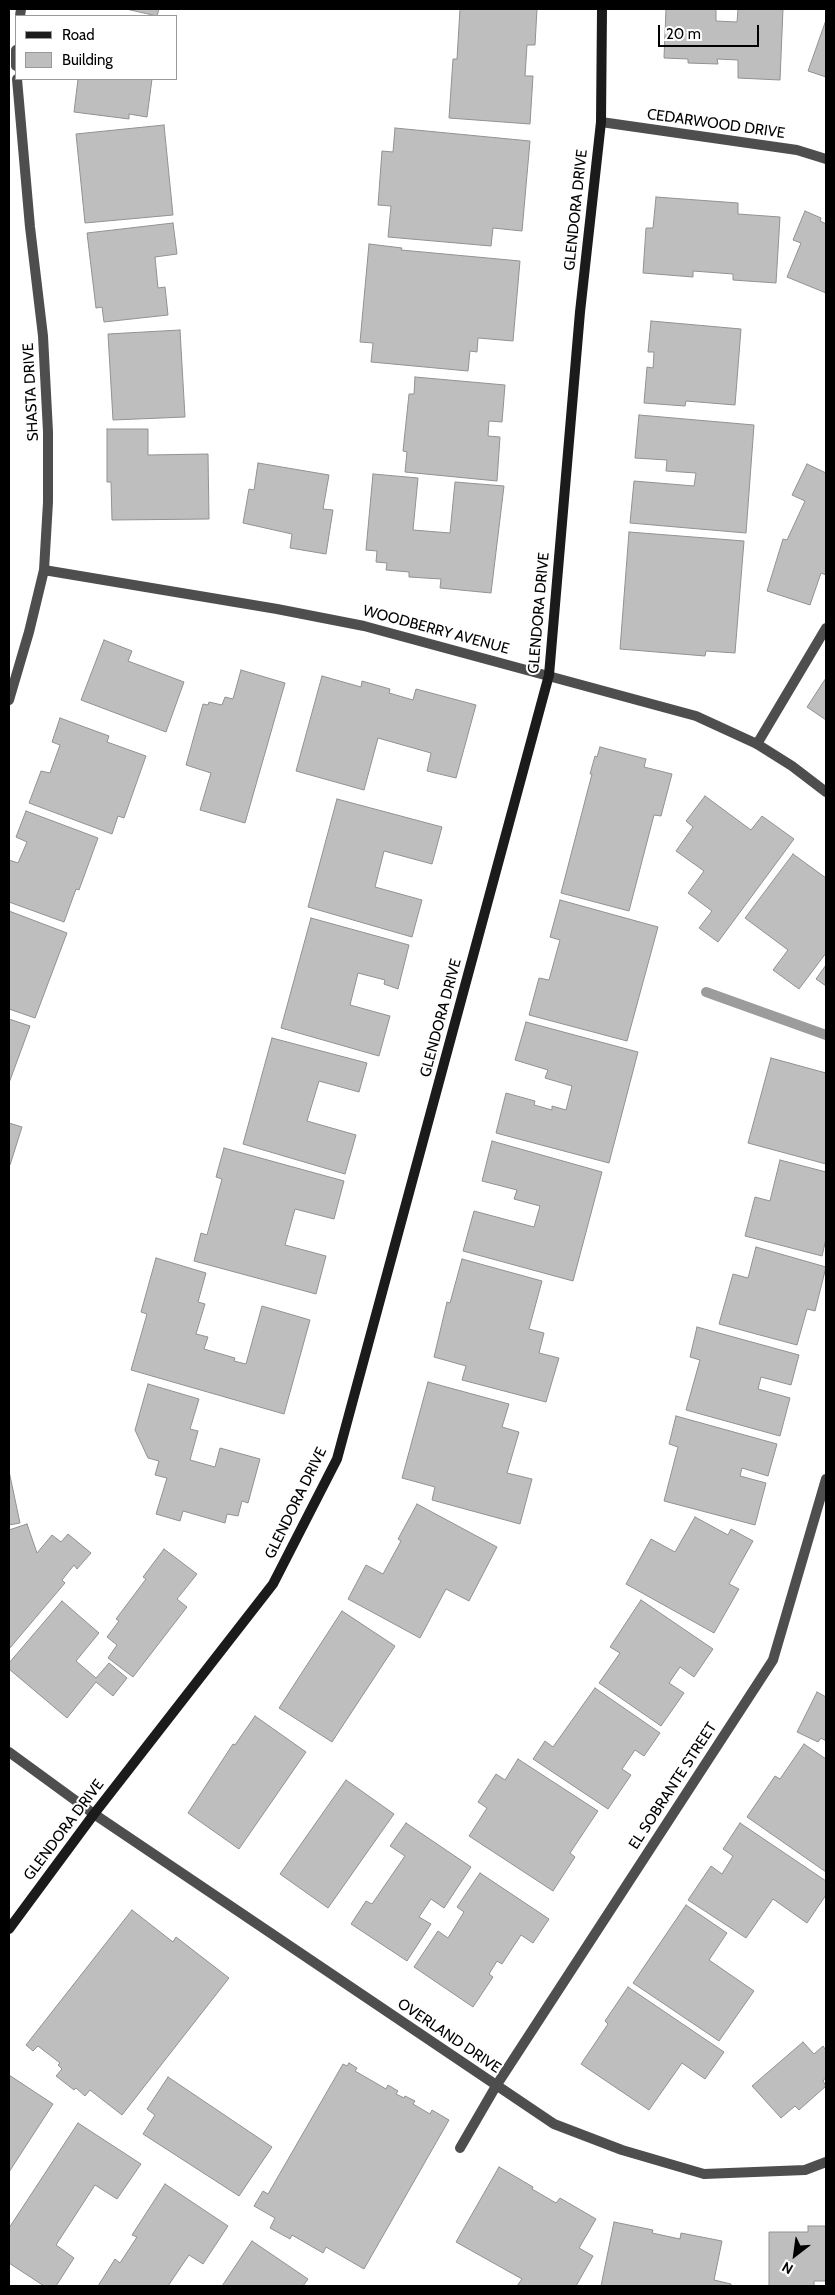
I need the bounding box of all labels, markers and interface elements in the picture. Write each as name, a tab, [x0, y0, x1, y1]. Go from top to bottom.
legend	[15, 15, 178, 80]
scale bar	[660, 15, 761, 47]
text: 20 m	[666, 25, 701, 43]
text: Road	[62, 26, 95, 44]
text: Building	[62, 51, 113, 69]
street label: CEDARWOOD DRIVE	[646, 105, 786, 143]
street label: GLENDORA DRIVE	[561, 148, 591, 272]
street label: SHASTA DRIVE	[19, 342, 43, 442]
street label: GLENDORA DRIVE	[525, 552, 553, 674]
street label: WOODBERRY AVENUE	[361, 602, 511, 658]
street label: GLENDORA DRIVE	[417, 957, 465, 1079]
street label: GLENDORA DRIVE	[261, 1444, 331, 1562]
street label: EL SOBRANTE STREET	[625, 1719, 721, 1853]
street label: GLENDORA DRIVE	[20, 1776, 108, 1884]
street label: OVERLAND DRIVE	[394, 1995, 504, 2077]
north arrow	[770, 2230, 820, 2280]
text: N	[779, 2258, 796, 2278]

